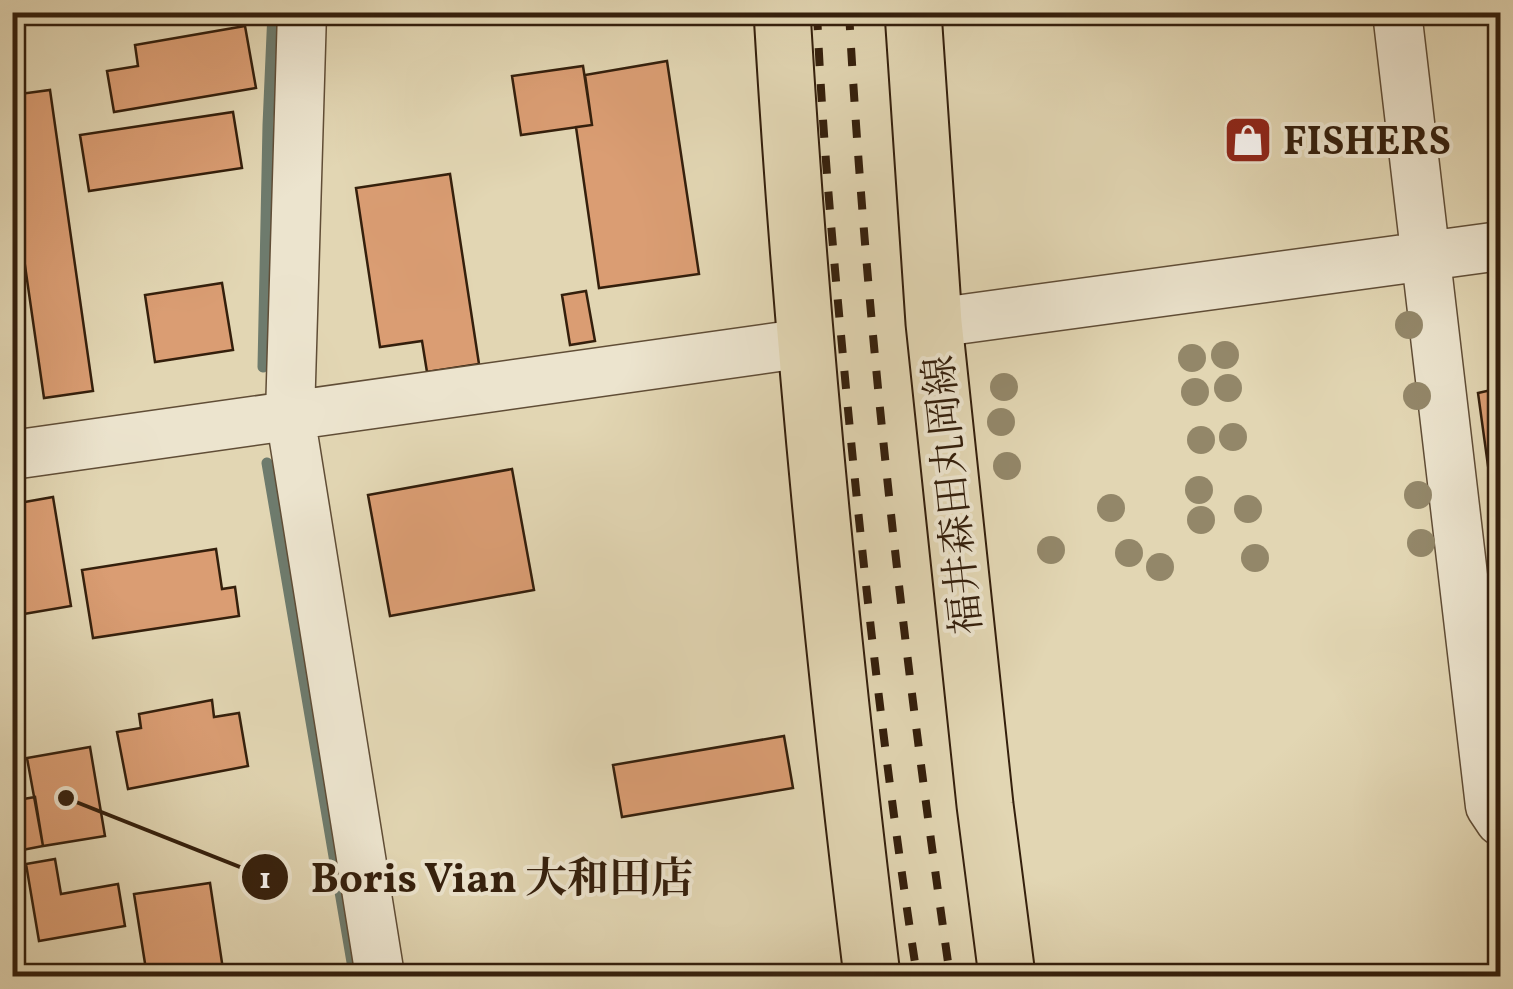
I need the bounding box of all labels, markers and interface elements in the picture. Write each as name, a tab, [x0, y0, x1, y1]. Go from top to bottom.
shop icon: FISHERS	[1222, 114, 1274, 166]
place label: FISHERS	[1283, 116, 1451, 172]
street label: 福井森田丸岡線	[913, 352, 998, 637]
callout: Boris Vian 大和田店	[240, 841, 714, 913]
text: Boris Vian 大和田店	[311, 852, 693, 911]
text: 1	[259, 859, 271, 901]

